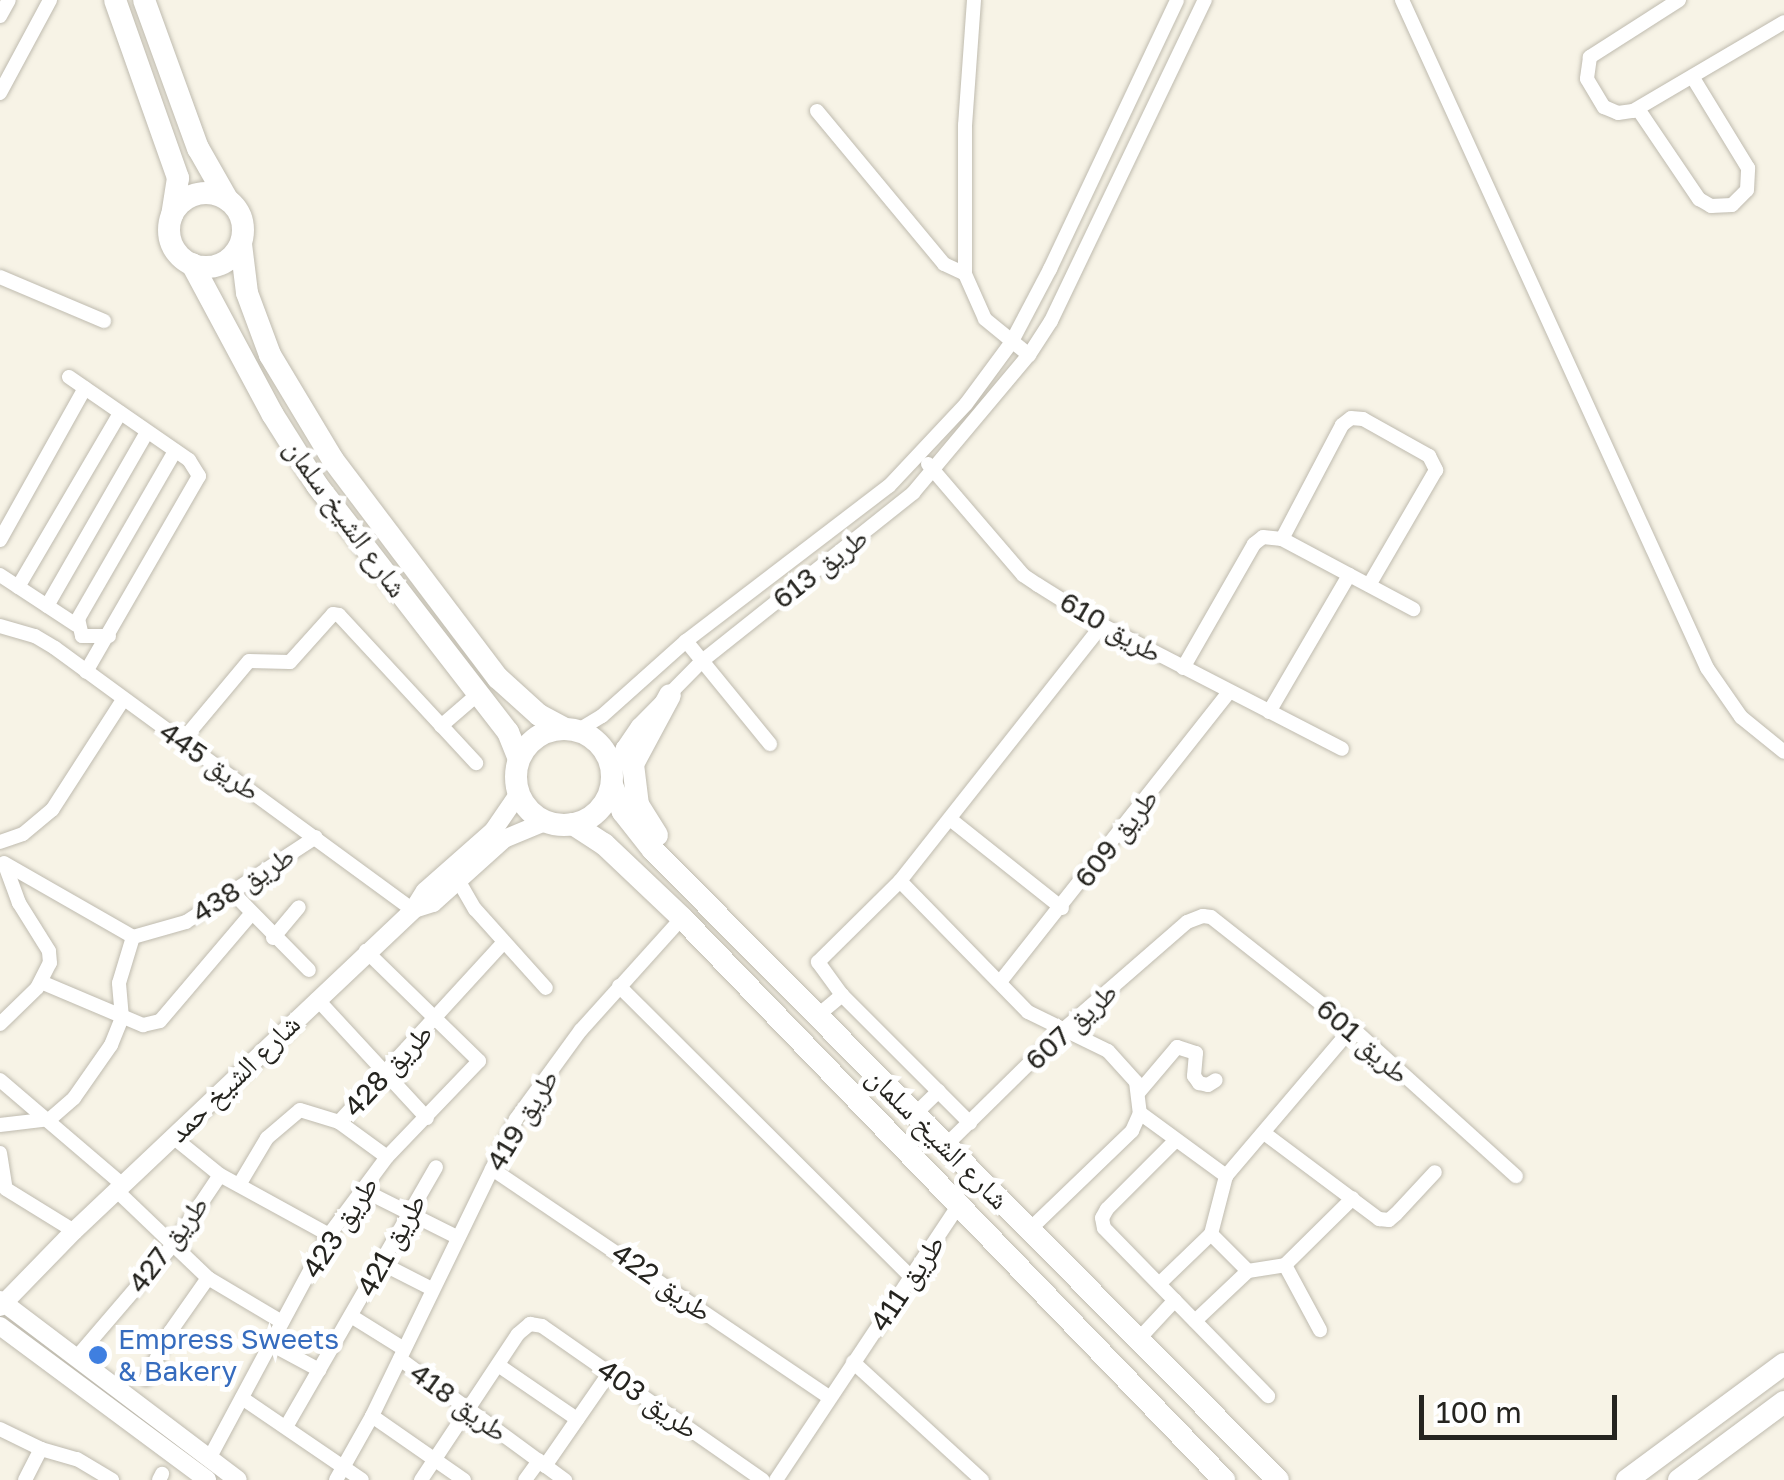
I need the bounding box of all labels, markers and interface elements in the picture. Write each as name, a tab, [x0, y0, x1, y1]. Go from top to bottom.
street label: شارع الشيخ سلمان	[277, 432, 415, 604]
street label: طريق 613	[766, 521, 874, 615]
street label: طريق 610	[1054, 584, 1168, 670]
street label: طريق 445	[153, 714, 267, 808]
street label: طريق 609	[1067, 782, 1165, 894]
street label: طريق 438	[186, 839, 300, 929]
street label: طريق 607	[1018, 975, 1124, 1077]
street label: طريق 601	[1310, 991, 1416, 1091]
street label: شارع الشيخ حمد	[161, 1007, 307, 1149]
street label: طريق 428	[337, 1017, 439, 1123]
street label: شارع الشيخ سلمان	[860, 1060, 1016, 1216]
street label: طريق 419	[479, 1063, 565, 1177]
street label: طريق 423	[295, 1170, 385, 1284]
street label: طريق 421	[349, 1188, 433, 1302]
street label: طريق 427	[121, 1189, 215, 1299]
street label: طريق 411	[863, 1229, 951, 1337]
street label: طريق 422	[606, 1236, 718, 1328]
place label: Empress Sweets & Bakery	[118, 1322, 339, 1388]
marker: Empress Sweets & Bakery	[87, 1344, 109, 1366]
street label: طريق 403	[591, 1352, 705, 1446]
street label: طريق 418	[404, 1355, 514, 1449]
scale bar	[1424, 1375, 1622, 1437]
text: 100 m	[1436, 1394, 1522, 1430]

